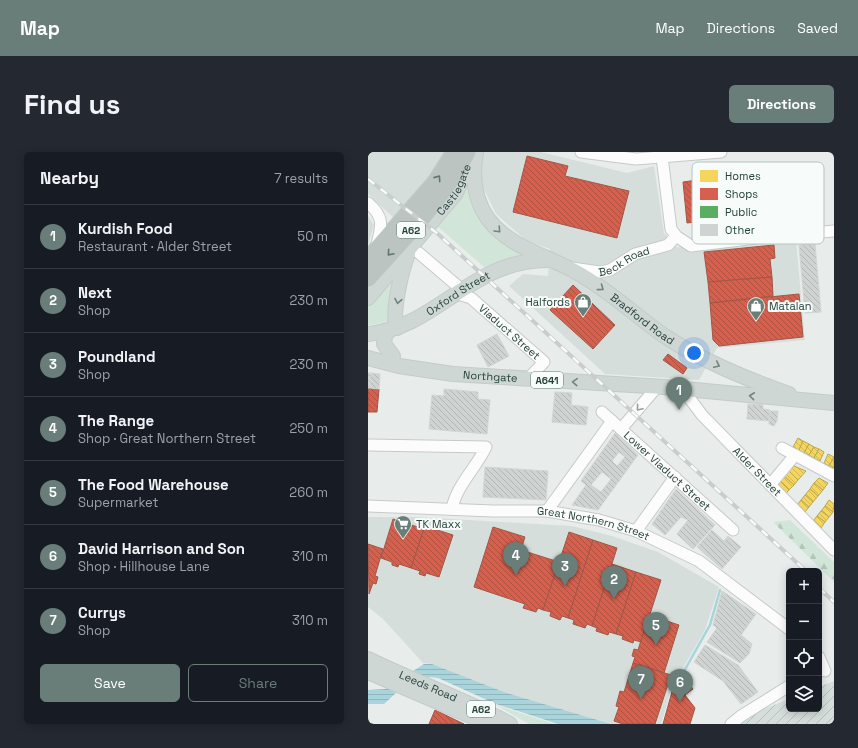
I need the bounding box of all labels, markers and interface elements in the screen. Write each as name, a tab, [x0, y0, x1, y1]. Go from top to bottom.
text: Map	[20, 16, 60, 41]
text: Map	[655, 19, 685, 37]
text: Directions	[707, 19, 775, 37]
text: Saved	[797, 19, 838, 37]
button: Directions	[729, 85, 834, 123]
text: Find us	[24, 86, 121, 122]
street label: Castlegate	[433, 162, 474, 218]
legend	[692, 162, 824, 244]
text: Nearby	[40, 167, 99, 189]
text: Homes	[725, 169, 761, 183]
text: 7 results	[274, 170, 328, 187]
one-way arrow	[433, 175, 441, 182]
text: Shops	[725, 187, 758, 201]
text: Public	[725, 205, 757, 219]
text: Kurdish Food	[78, 219, 172, 238]
road number: A62	[397, 222, 425, 238]
text: Other	[725, 223, 755, 237]
one-way arrow	[494, 225, 501, 233]
text: 1	[50, 228, 56, 245]
text: 50 m	[297, 228, 328, 245]
text: Restaurant · Alder Street	[78, 238, 232, 255]
street label: Beck Road	[597, 243, 651, 279]
one-way arrow	[388, 248, 395, 256]
street label: Oxford Street	[424, 268, 492, 318]
text: Next	[78, 283, 112, 302]
one-way arrow	[597, 283, 604, 291]
street label: Bradford Road	[608, 290, 677, 348]
text: 2	[49, 292, 57, 309]
text: 230 m	[290, 292, 328, 309]
shop icon: Halfords	[573, 292, 593, 317]
place label: Halfords	[526, 295, 570, 309]
shop icon: Matalan	[746, 296, 766, 321]
one-way arrow	[394, 298, 402, 304]
place label: Matalan	[769, 299, 812, 313]
street label: Viaduct Street	[476, 301, 543, 363]
text: Shop	[78, 302, 110, 319]
your location	[684, 343, 704, 363]
text: Poundland	[78, 347, 156, 366]
text: 3	[49, 356, 57, 373]
text: 230 m	[290, 356, 328, 373]
one-way arrow	[713, 360, 721, 368]
text: Shop	[78, 366, 110, 383]
street label: Northgate	[463, 368, 518, 385]
road number: A641	[531, 372, 563, 388]
pin: 1	[666, 377, 692, 410]
one-way arrow	[572, 378, 578, 387]
one-way arrow	[749, 392, 755, 401]
one-way arrow	[636, 403, 643, 411]
text: The Range	[78, 411, 154, 430]
text: 4	[49, 420, 57, 437]
text: 250 m	[290, 420, 328, 437]
street label: Lower Viaduct Street	[621, 428, 714, 514]
text: Shop · Great Northern Street	[78, 430, 256, 447]
street label: Alder Street	[730, 444, 785, 499]
text: The Food Warehouse	[78, 475, 229, 494]
text: 5	[49, 484, 57, 501]
text: 260 m	[289, 484, 328, 501]
text: Supermarket	[78, 494, 159, 511]
street label: Great Northern Street	[537, 504, 652, 543]
supermarket icon: TK Maxx	[393, 514, 413, 539]
place label: TK Maxx	[416, 517, 461, 531]
text: David Harrison and Son	[78, 539, 245, 558]
pin: 4	[503, 542, 529, 575]
text: 6	[49, 548, 57, 565]
text: 310 m	[292, 548, 328, 565]
pin: 3	[552, 553, 578, 586]
text: Shop · Hillhouse Lane	[78, 558, 210, 575]
pin: 2	[601, 566, 627, 599]
map controls	[786, 568, 822, 712]
button: +	[786, 568, 822, 604]
text: Currys	[78, 603, 126, 622]
button: −	[786, 604, 822, 640]
text: 7	[49, 612, 57, 629]
text: 310 m	[292, 612, 328, 629]
pin: 5	[643, 612, 669, 645]
text: Shop	[78, 622, 110, 639]
button: locate	[786, 640, 822, 676]
button: Save	[40, 664, 180, 702]
button: Share	[188, 664, 328, 702]
pin: 7	[628, 666, 654, 699]
street label: Leeds Road	[397, 667, 459, 705]
pin: 6	[667, 669, 693, 702]
button: layers	[786, 676, 822, 712]
road number: A62	[467, 701, 495, 717]

